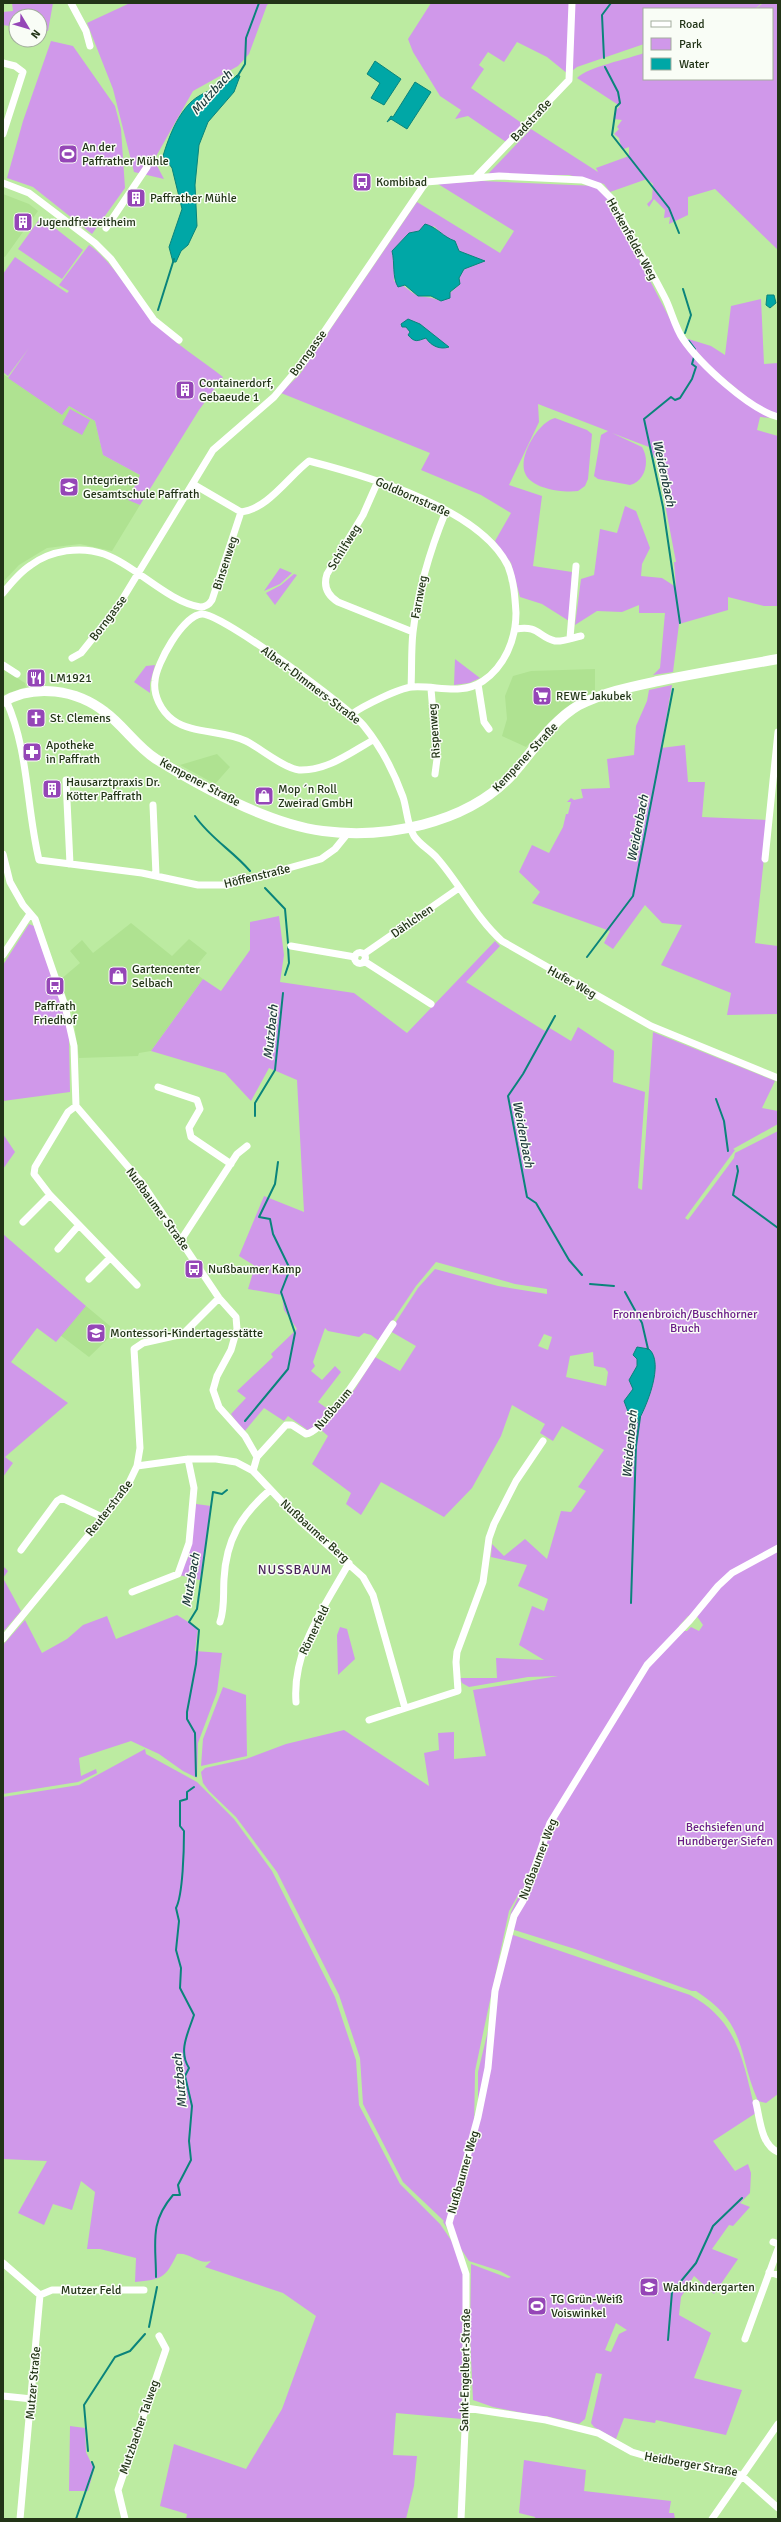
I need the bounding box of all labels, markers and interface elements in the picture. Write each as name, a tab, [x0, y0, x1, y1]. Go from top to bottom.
north arrow	[8, 8, 48, 48]
legend	[643, 8, 773, 80]
text: Road	[679, 17, 705, 32]
text: N	[28, 27, 43, 41]
text: Park	[679, 37, 702, 52]
text: Water	[679, 57, 710, 72]
water label: Mutzbach	[187, 66, 237, 118]
street label: Badstraße	[508, 96, 555, 145]
place label: An der Paffrather Mühle	[82, 140, 169, 169]
sports icon: An der Paffrather Mühle	[57, 143, 79, 165]
bus stop icon: Kombibad	[351, 171, 373, 193]
place label: Kombibad	[376, 175, 427, 190]
building icon: Paffrather Mühle	[125, 187, 147, 209]
place label: Paffrather Mühle	[150, 191, 237, 206]
street label: Herkenfelder Weg	[603, 195, 660, 283]
building icon: Jugendfreizeitheim	[12, 211, 34, 233]
place label: Jugendfreizeitheim	[37, 215, 136, 230]
street label: Borngasse	[287, 327, 330, 379]
place label: Containerdorf, Gebaeude 1	[199, 376, 274, 405]
building icon: Containerdorf, Gebaeude 1	[174, 379, 196, 401]
water label: Weidenbach	[649, 438, 679, 509]
place label: Integrierte Gesamtschule Paffrath	[83, 473, 199, 502]
street label: Goldbornstraße	[373, 474, 453, 521]
school or university icon: Integrierte Gesamtschule Paffrath	[58, 476, 80, 498]
street label: Schilfweg	[325, 522, 364, 573]
street label: Binsenweg	[210, 534, 241, 592]
street label: Farnweg	[408, 574, 431, 620]
street label: Borngasse	[86, 592, 130, 644]
street label: Albert-Dimmers-Straße	[258, 643, 364, 728]
restaurant icon: LM1921	[25, 667, 47, 689]
place label: LM1921	[50, 671, 92, 686]
supermarket icon: REWE Jakubek	[531, 685, 553, 707]
place label: REWE Jakubek	[556, 689, 632, 704]
street label: Rispenweg	[425, 703, 444, 759]
church icon: St. Clemens	[25, 707, 47, 729]
place label: St. Clemens	[50, 711, 111, 726]
street label: Kempener Straße	[489, 720, 561, 795]
place label: Apotheke in Paffrath	[46, 738, 100, 767]
pharmacy icon: Apotheke in Paffrath	[21, 741, 43, 763]
street label: Kempener Straße	[157, 755, 243, 810]
place label: Hausarztpraxis Dr. Kötter Paffrath	[66, 775, 160, 804]
building icon: Hausarztpraxis Dr. Kötter Paffrath	[41, 778, 63, 800]
place label: Mop ´n Roll Zweirad GmbH	[278, 782, 353, 811]
shop icon: Mop ´n Roll Zweirad GmbH	[253, 785, 275, 807]
water label: Weidenbach	[624, 793, 652, 863]
street label: Höffenstraße	[222, 861, 292, 892]
street label: Dählchen	[388, 901, 436, 941]
place label: Gartencenter Selbach	[132, 962, 200, 991]
street label: Hufer Weg	[545, 963, 599, 1002]
shop icon: Gartencenter Selbach	[107, 965, 129, 987]
bus stop icon: Paffrath Friedhof	[44, 975, 66, 997]
place label: Paffrath Friedhof	[34, 999, 77, 1028]
water label: Mutzbach	[260, 1003, 282, 1060]
water label: Weidenbach	[509, 1099, 538, 1170]
street label: Nußbaumer Straße	[123, 1165, 193, 1254]
bus stop icon: Nußbaumer Kamp	[183, 1258, 205, 1280]
place label: Nußbaumer Kamp	[208, 1262, 301, 1277]
park label: Fronnenbroich/Buschhorner Bruch	[613, 1307, 758, 1336]
school or university icon: Montessori-Kindertagesstätte	[85, 1322, 107, 1344]
place label: Montessori-Kindertagesstätte	[110, 1326, 263, 1341]
street label: Nußbaum	[311, 1385, 355, 1434]
water label: Weidenbach	[619, 1409, 641, 1478]
street label: Reuterstraße	[83, 1477, 136, 1540]
street label: Nußbaumer Berg	[277, 1496, 352, 1566]
water label: Mutzbach	[178, 1551, 204, 1609]
district label: NUSSBAUM	[258, 1562, 332, 1578]
street label: Römerfeld	[296, 1603, 333, 1657]
street label: Nußbaumer Weg	[516, 1816, 561, 1902]
park label: Bechsiefen und Hundberger Siefen	[677, 1820, 773, 1849]
water label: Mutzbach	[169, 2052, 191, 2109]
street label: Nußbaumer Weg	[444, 2129, 483, 2216]
school or university icon: Waldkindergarten	[638, 2276, 660, 2298]
place label: Waldkindergarten	[663, 2280, 755, 2295]
street label: Mutzer Feld	[61, 2283, 121, 2298]
place label: TG Grün-Weiß Voiswinkel	[551, 2292, 623, 2321]
sports icon: TG Grün-Weiß Voiswinkel	[526, 2295, 548, 2317]
street label: Sankt-Engelbert-Straße	[457, 2308, 474, 2432]
street label: Mutzer Straße	[23, 2346, 44, 2420]
street label: Mutzbacher Talweg	[116, 2378, 163, 2476]
street label: Heidberger Straße	[643, 2449, 739, 2480]

